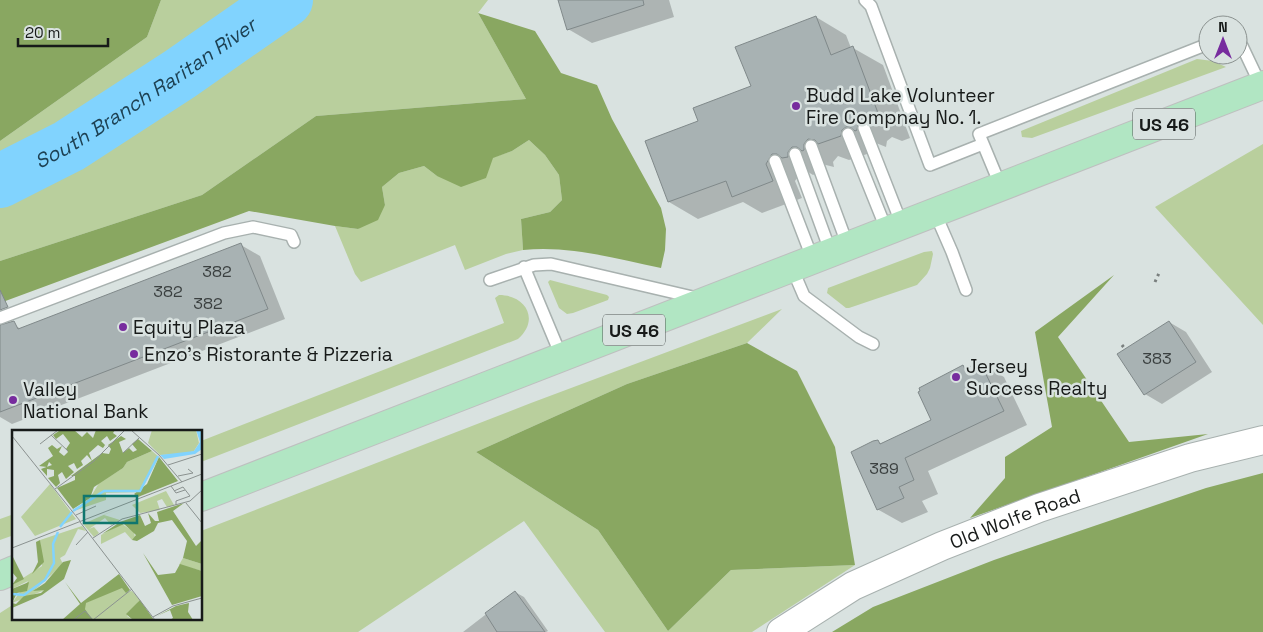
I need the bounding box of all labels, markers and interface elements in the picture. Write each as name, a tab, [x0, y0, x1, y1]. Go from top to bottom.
water label: South Branch Raritan River	[30, 11, 263, 174]
scale bar	[18, 15, 108, 47]
north arrow	[1198, 15, 1248, 65]
text: N	[1218, 18, 1228, 36]
text: 20 m	[25, 23, 60, 42]
place label: Budd Lake Volunteer Fire Compnay No. 1.	[806, 83, 995, 130]
marker: Budd Lake Volunteer Fire Compnay No. 1.	[790, 100, 802, 112]
road number: US 46	[1133, 108, 1195, 140]
house number: 382	[202, 261, 232, 282]
house number: 382	[153, 281, 183, 302]
house number: 382	[193, 293, 223, 314]
road number: US 46	[603, 314, 665, 346]
place label: Equity Plaza	[133, 315, 245, 340]
marker: Equity Plaza	[117, 321, 129, 333]
place label: Enzo's Ristorante & Pizzeria	[144, 342, 393, 367]
marker: Enzo's Ristorante & Pizzeria	[128, 348, 140, 360]
house number: 383	[1142, 348, 1172, 369]
place label: Jersey Success Realty	[966, 354, 1107, 401]
marker: Jersey Success Realty	[950, 371, 962, 383]
place label: Valley National Bank	[23, 377, 149, 424]
marker: Valley National Bank	[7, 394, 19, 406]
inset map	[12, 430, 202, 620]
house number: 389	[869, 458, 899, 479]
street label: Old Wolfe Road	[946, 483, 1084, 554]

